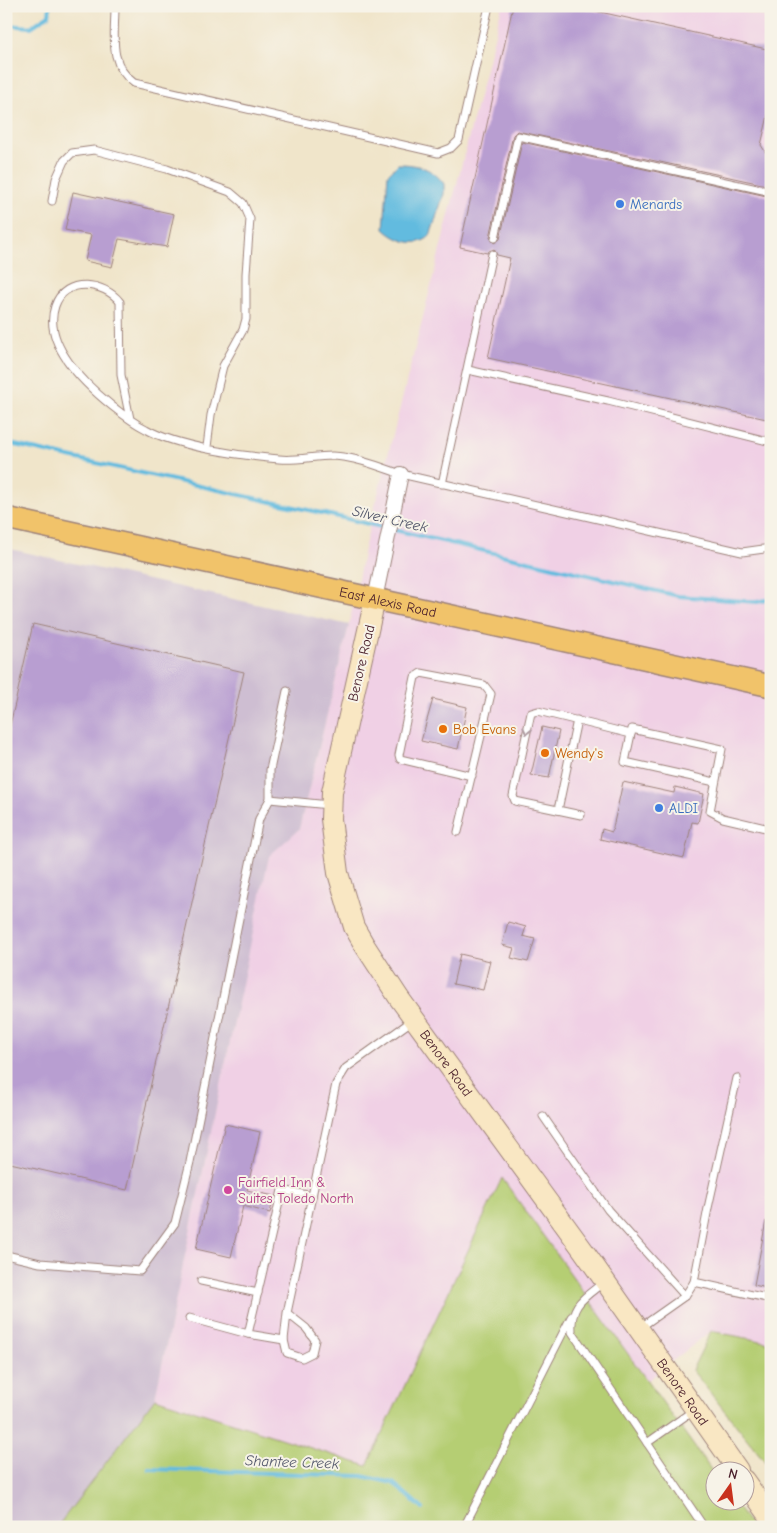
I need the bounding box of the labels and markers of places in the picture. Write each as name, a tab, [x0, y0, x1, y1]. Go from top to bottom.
place label: Menards	[630, 196, 682, 213]
marker: Menards	[614, 198, 626, 210]
place label: Bob Evans	[453, 721, 516, 738]
marker: Bob Evans	[437, 723, 449, 735]
place label: Wendy's	[555, 745, 603, 762]
marker: Wendy's	[539, 747, 551, 759]
place label: ALDI	[669, 800, 698, 817]
marker: ALDI	[653, 802, 665, 814]
place label: Fairfield Inn & Suites Toledo North	[238, 1174, 354, 1207]
marker: Fairfield Inn & Suites Toledo North	[222, 1184, 234, 1196]

